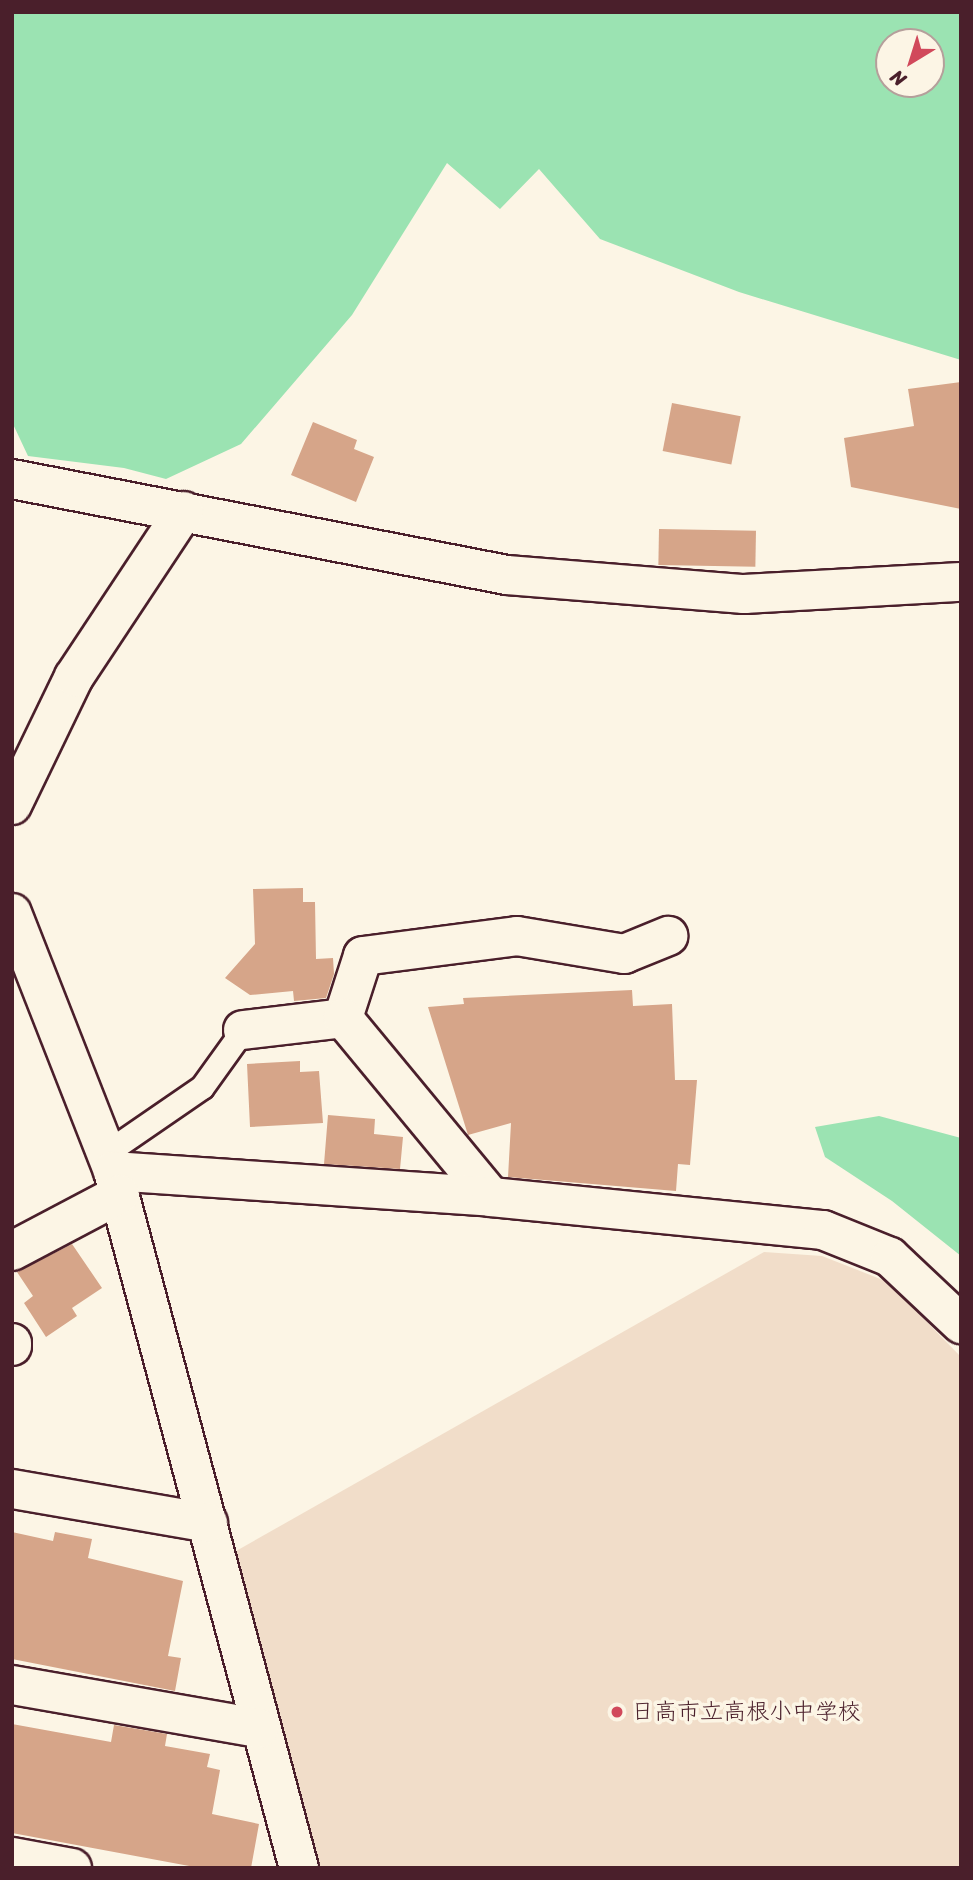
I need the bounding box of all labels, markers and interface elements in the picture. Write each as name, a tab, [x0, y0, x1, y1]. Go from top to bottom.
north arrow	[875, 28, 945, 98]
text: N	[883, 61, 913, 95]
place label: 日高市立高根小中学校	[631, 1698, 861, 1726]
marker: 日高市立高根小中学校	[609, 1704, 625, 1720]

